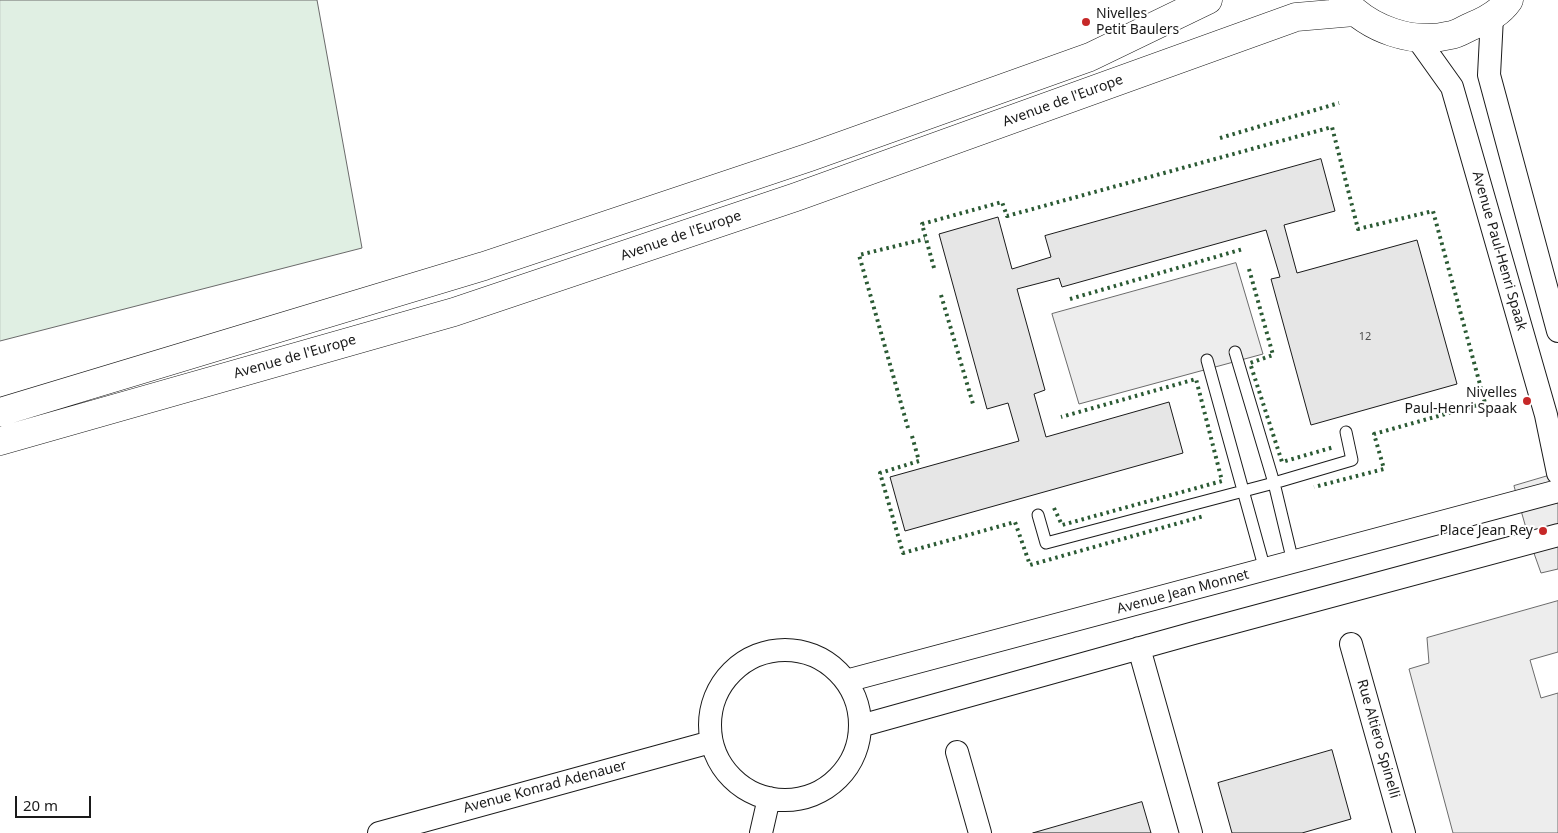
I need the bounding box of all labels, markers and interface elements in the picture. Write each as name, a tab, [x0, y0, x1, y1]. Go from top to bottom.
place label: Nivelles Petit Baulers	[1096, 6, 1179, 38]
marker: Nivelles Petit Baulers	[1080, 16, 1092, 28]
street label: Avenue de l'Europe	[1001, 71, 1125, 131]
street label: Avenue Paul-Henri Spaak	[1468, 169, 1530, 333]
street label: Avenue de l'Europe	[618, 207, 744, 265]
house number: 12	[1359, 330, 1371, 344]
street label: Avenue de l'Europe	[232, 331, 358, 383]
place label: Nivelles Paul-Henri Spaak	[1404, 385, 1517, 418]
marker: Nivelles Paul-Henri Spaak	[1521, 395, 1533, 407]
place label: Place Jean Rey	[1439, 523, 1533, 539]
marker: Place Jean Rey	[1537, 525, 1549, 537]
street label: Avenue Jean Monnet	[1115, 566, 1251, 618]
street label: Rue Altiero Spinelli	[1353, 678, 1403, 800]
street label: Avenue Konrad Adenauer	[461, 757, 629, 817]
scale bar	[18, 786, 94, 818]
text: 20 m	[23, 795, 58, 815]

